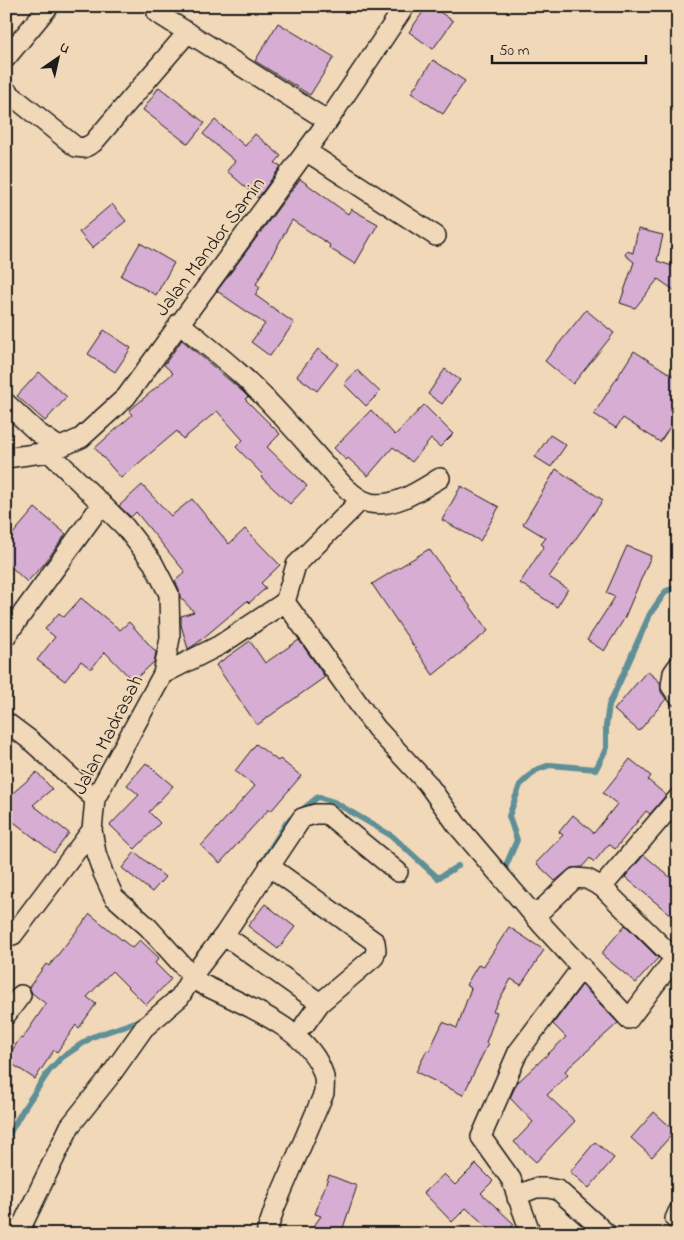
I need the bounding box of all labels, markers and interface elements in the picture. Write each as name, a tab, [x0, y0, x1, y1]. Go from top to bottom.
north arrow	[32, 32, 82, 82]
scale bar	[492, 32, 645, 64]
text: U	[55, 37, 74, 60]
text: 50 m	[499, 40, 530, 62]
street label: Jalan Mandor Samin	[149, 172, 273, 323]
street label: Jalan Madrasah	[67, 670, 152, 800]

